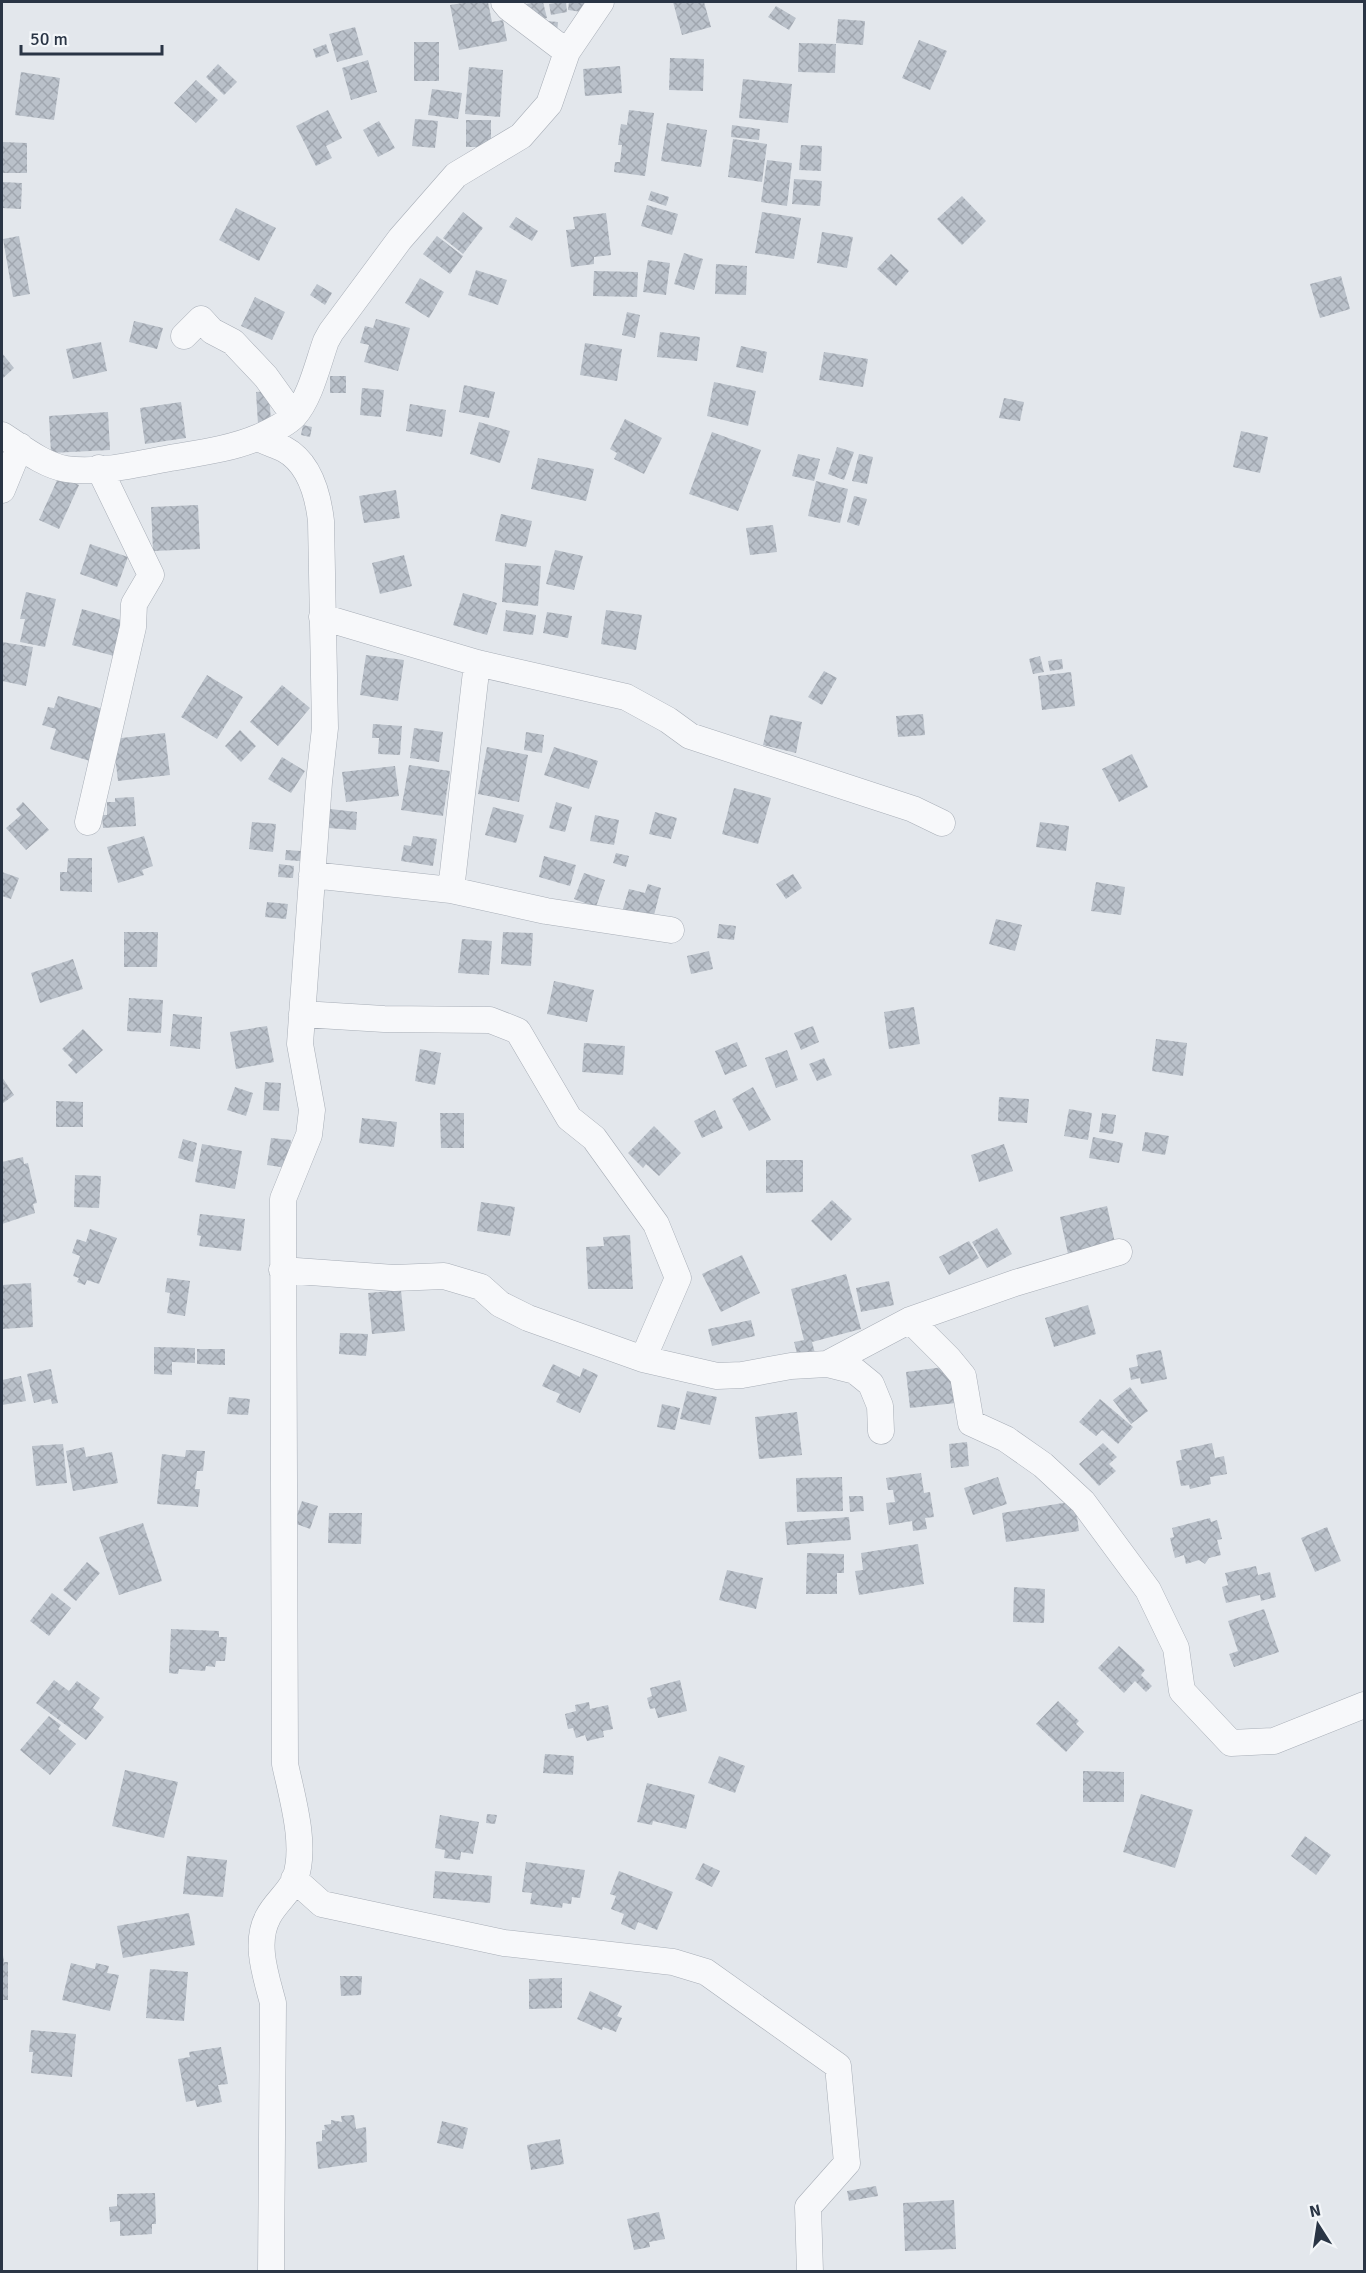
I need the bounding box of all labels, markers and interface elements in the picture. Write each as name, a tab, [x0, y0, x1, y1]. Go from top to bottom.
scale bar	[21, 18, 162, 56]
text: 50 m	[30, 28, 68, 50]
north arrow	[1288, 2195, 1348, 2255]
text: N	[1308, 2200, 1323, 2222]

